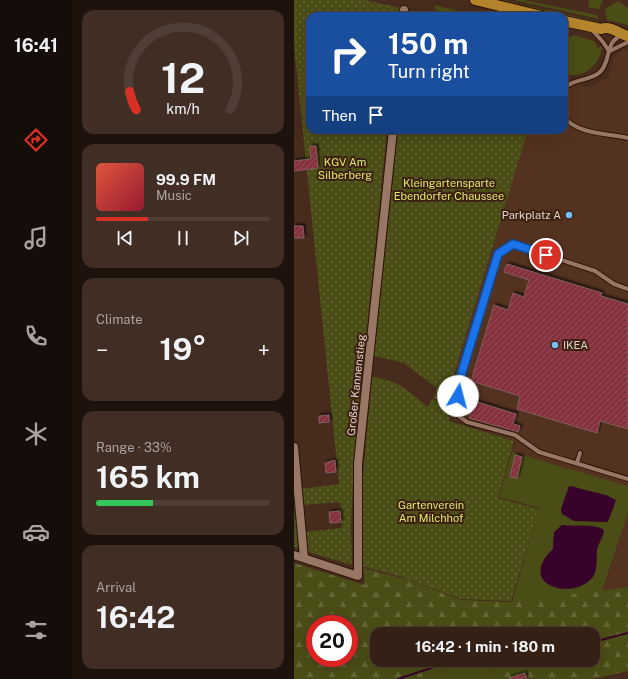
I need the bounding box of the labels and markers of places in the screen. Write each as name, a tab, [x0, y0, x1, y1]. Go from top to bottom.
place label: Parkplatz A	[502, 209, 561, 221]
marker: Parkplatz A	[564, 210, 574, 220]
pin	[529, 238, 563, 272]
place label: IKEA	[563, 339, 588, 351]
marker: IKEA	[550, 340, 560, 350]

